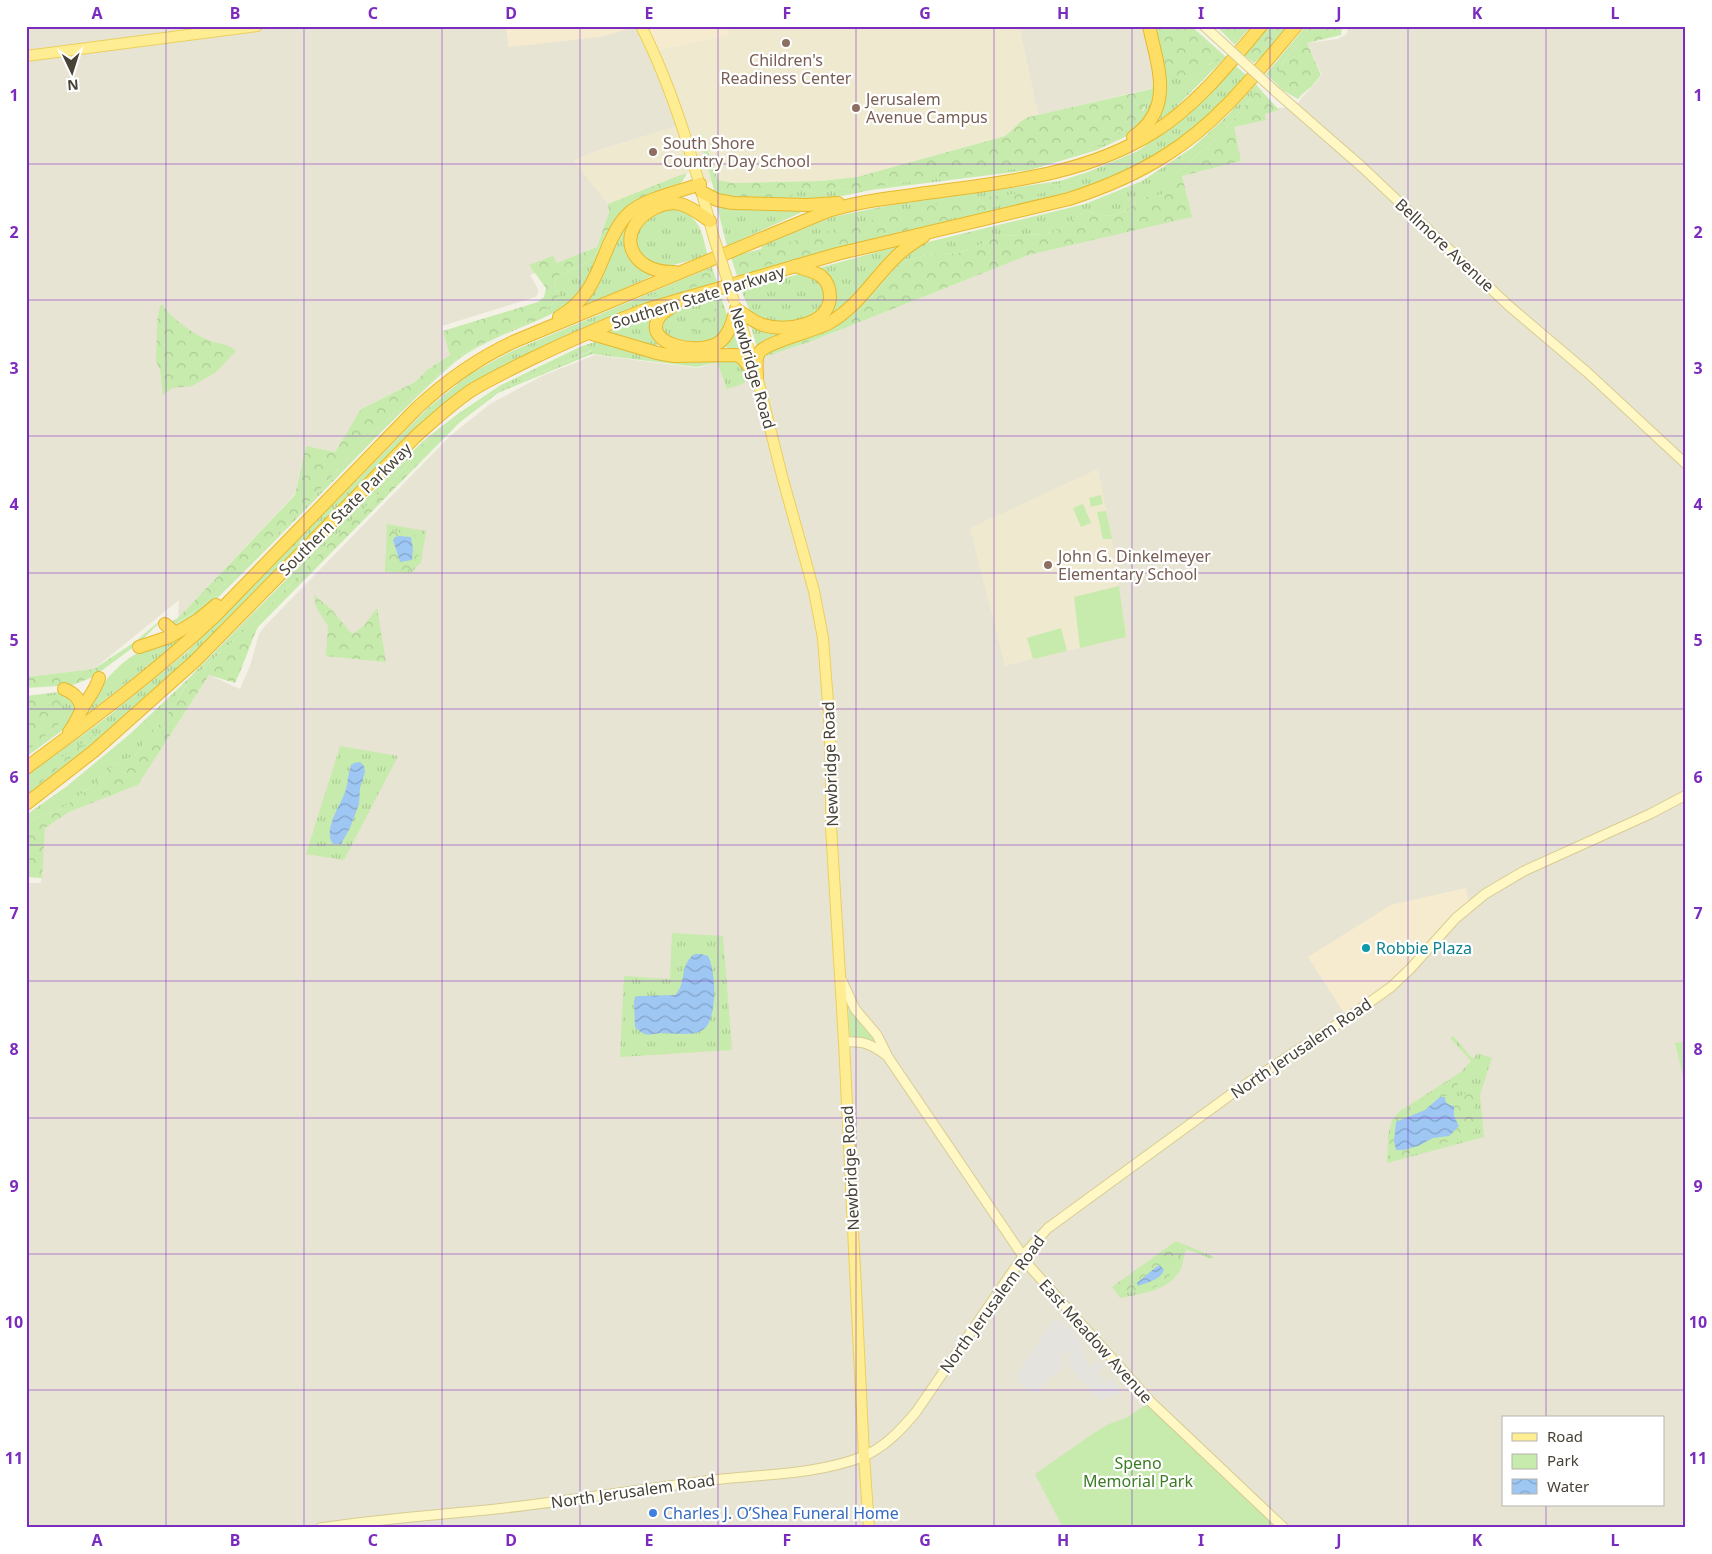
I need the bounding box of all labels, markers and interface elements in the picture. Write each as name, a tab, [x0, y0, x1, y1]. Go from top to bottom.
text: A	[91, 2, 103, 24]
text: B	[230, 2, 240, 24]
text: C	[368, 2, 378, 24]
text: D	[505, 2, 517, 24]
text: E	[645, 2, 654, 24]
text: F	[783, 2, 791, 24]
text: G	[919, 2, 931, 24]
text: H	[1057, 2, 1069, 24]
text: I	[1198, 2, 1204, 24]
text: J	[1334, 2, 1342, 24]
text: K	[1472, 2, 1483, 24]
text: L	[1611, 2, 1620, 24]
marker: Children's Readiness Center	[780, 37, 792, 49]
north arrow	[48, 48, 98, 98]
place label: Children's Readiness Center	[721, 49, 852, 89]
text: N	[67, 76, 79, 95]
text: 1	[9, 84, 19, 106]
text: 1	[1693, 84, 1703, 106]
place label: Jerusalem Avenue Campus	[864, 88, 988, 128]
marker: Jerusalem Avenue Campus	[850, 102, 862, 114]
place label: South Shore Country Day School	[663, 132, 810, 172]
marker: South Shore Country Day School	[647, 146, 659, 158]
street label: Bellmore Avenue	[1391, 193, 1499, 297]
text: 2	[9, 221, 19, 243]
text: 2	[1693, 221, 1703, 243]
street label: Southern State Parkway	[609, 260, 788, 334]
street label: Newbridge Road	[725, 305, 781, 431]
text: 3	[9, 357, 19, 379]
text: 3	[1693, 357, 1703, 379]
street label: Southern State Parkway	[274, 437, 417, 580]
text: 4	[9, 493, 19, 515]
text: 4	[1693, 493, 1703, 515]
place label: John G. Dinkelmeyer Elementary School	[1056, 545, 1211, 585]
marker: John G. Dinkelmeyer Elementary School	[1042, 559, 1054, 571]
text: 5	[9, 629, 19, 651]
text: 5	[1693, 629, 1703, 651]
street label: Newbridge Road	[817, 701, 843, 827]
text: 6	[9, 766, 19, 788]
text: 6	[1693, 766, 1703, 788]
text: 7	[9, 902, 19, 924]
text: 7	[1693, 902, 1703, 924]
place label: Robbie Plaza	[1376, 937, 1472, 959]
marker: Robbie Plaza	[1360, 942, 1372, 954]
street label: North Jerusalem Road	[1226, 993, 1376, 1103]
text: 8	[9, 1038, 19, 1060]
text: 8	[1693, 1038, 1703, 1060]
street label: Newbridge Road	[836, 1105, 864, 1231]
text: 9	[9, 1175, 19, 1197]
text: 9	[1693, 1175, 1703, 1197]
street label: North Jerusalem Road	[934, 1231, 1050, 1377]
street label: East Meadow Avenue	[1034, 1274, 1158, 1408]
text: 10	[5, 1311, 23, 1333]
text: 10	[1689, 1311, 1707, 1333]
legend	[1502, 1416, 1664, 1506]
text: Road	[1547, 1426, 1583, 1446]
text: 11	[5, 1447, 23, 1469]
text: 11	[1689, 1447, 1707, 1469]
text: Park	[1547, 1450, 1579, 1470]
park label: Speno Memorial Park	[1083, 1452, 1193, 1492]
street label: North Jerusalem Road	[550, 1469, 716, 1513]
text: Water	[1547, 1476, 1589, 1496]
place label: Charles J. O’Shea Funeral Home	[663, 1502, 899, 1524]
marker: Charles J. O’Shea Funeral Home	[647, 1507, 659, 1519]
text: A	[91, 1529, 103, 1551]
text: B	[230, 1529, 240, 1551]
text: C	[368, 1529, 378, 1551]
text: D	[505, 1529, 517, 1551]
text: E	[645, 1529, 654, 1551]
text: F	[783, 1529, 791, 1551]
text: G	[919, 1529, 931, 1551]
text: H	[1057, 1529, 1069, 1551]
text: I	[1198, 1529, 1204, 1551]
text: J	[1334, 1529, 1342, 1551]
text: K	[1472, 1529, 1483, 1551]
text: L	[1611, 1529, 1620, 1551]

